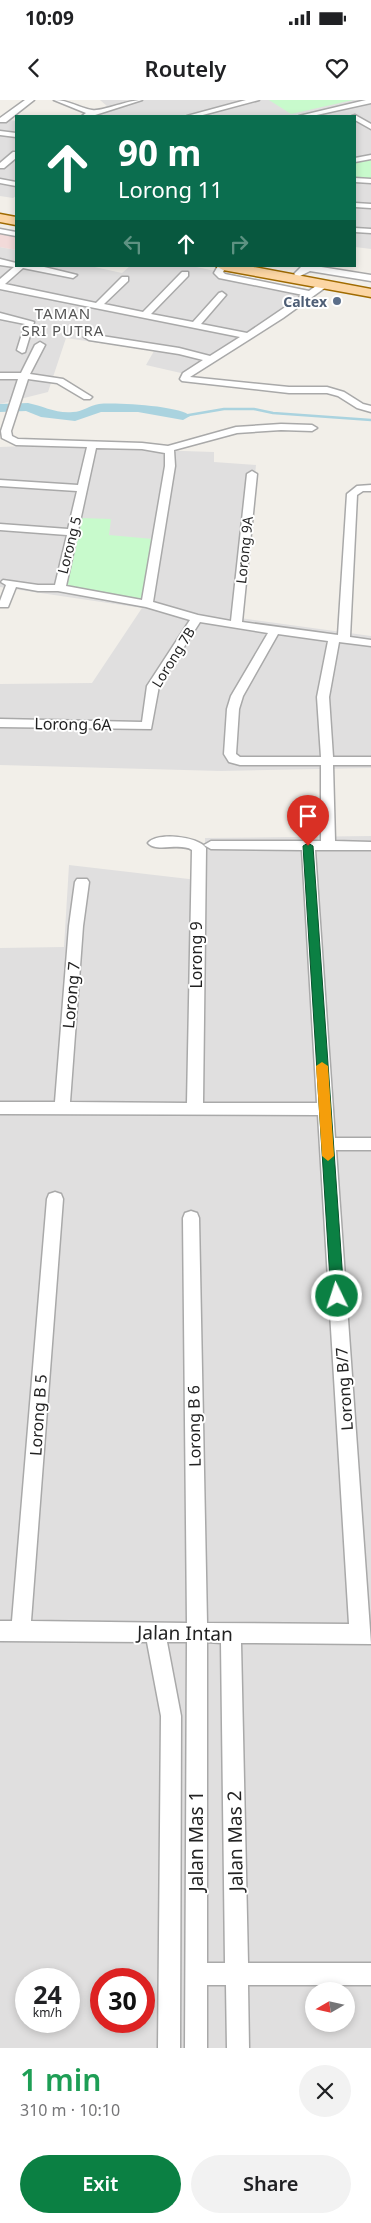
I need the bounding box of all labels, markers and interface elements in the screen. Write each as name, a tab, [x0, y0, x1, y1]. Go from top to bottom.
text: 10:09	[25, 5, 74, 31]
text: Routely	[145, 53, 226, 83]
icon: back	[20, 54, 48, 82]
icon: heart	[323, 54, 351, 82]
text: 90 m	[118, 129, 201, 176]
icon: ahead	[35, 135, 100, 200]
text: Lorong 11	[118, 174, 223, 204]
icon: left	[119, 230, 147, 258]
icon: ahead	[172, 230, 200, 258]
icon: right	[225, 230, 253, 258]
place label: Caltex	[283, 292, 328, 311]
marker: Caltex	[331, 295, 343, 307]
district label: TAMAN SRI PUTRA	[22, 303, 104, 340]
street label: Lorong 5	[53, 514, 85, 576]
street label: Lorong 9A	[231, 515, 257, 585]
street label: Lorong 7B	[147, 623, 199, 691]
street label: Lorong 6A	[34, 712, 113, 736]
pin	[287, 795, 329, 846]
icon: arrive	[294, 802, 322, 830]
street label: Lorong 9	[185, 921, 207, 989]
street label: Lorong 7	[57, 961, 85, 1029]
position arrow	[310, 1269, 362, 1321]
street label: Lorong B/7	[330, 1347, 358, 1431]
street label: Lorong B 5	[24, 1374, 52, 1456]
street label: Lorong B 6	[182, 1385, 206, 1467]
street label: Jalan Intan	[135, 1619, 233, 1647]
street label: Jalan Mas 2	[221, 1790, 249, 1894]
street label: Jalan Mas 1	[183, 1791, 209, 1893]
speed limit sign: 30	[90, 1968, 155, 2033]
text: 24	[33, 1977, 62, 2011]
north arrow	[305, 1982, 355, 2032]
map controls	[305, 1982, 355, 2032]
text: km/h	[33, 2004, 62, 2021]
text: 1 min	[20, 2059, 101, 2100]
button: close	[299, 2065, 351, 2117]
text: 310 m · 10:10	[20, 2099, 120, 2121]
button: Exit	[20, 2155, 181, 2213]
button: Share	[191, 2155, 351, 2213]

